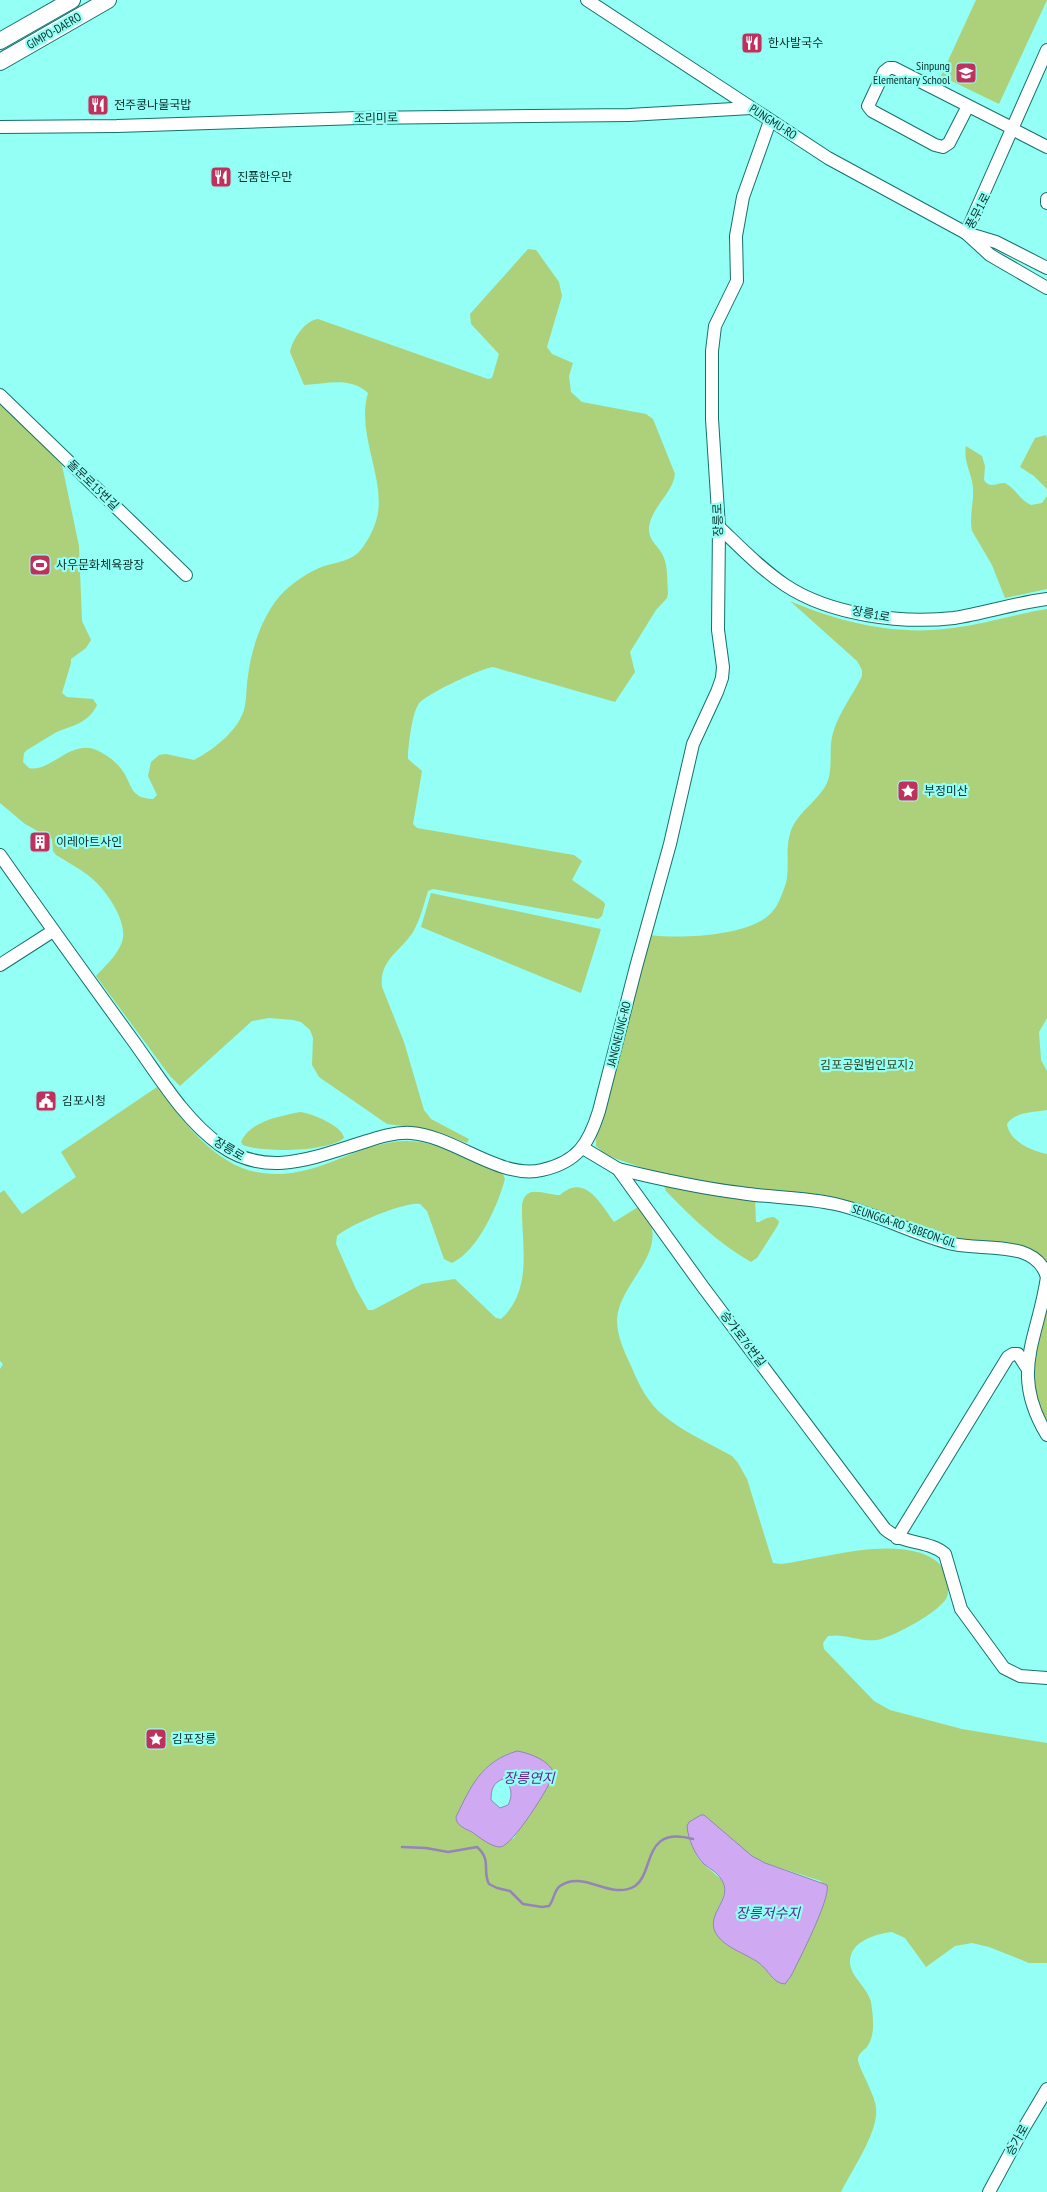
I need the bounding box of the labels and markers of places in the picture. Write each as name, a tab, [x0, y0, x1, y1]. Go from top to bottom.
restaurant icon: 한사발국수	[740, 31, 764, 55]
place label: 한사발국수	[768, 35, 823, 50]
place label: Sinpung Elementary School	[873, 58, 950, 87]
school or university icon: Sinpung Elementary School	[954, 61, 978, 85]
restaurant icon: 전주콩나물국밥	[86, 93, 110, 117]
place label: 전주콩나물국밥	[114, 97, 191, 112]
restaurant icon: 진품한우만	[209, 165, 233, 189]
place label: 진품한우만	[237, 169, 292, 184]
sports icon: 사우문화체육광장	[28, 553, 52, 577]
place label: 사우문화체육광장	[56, 557, 144, 572]
place icon: 부정미산	[896, 779, 920, 803]
place label: 부정미산	[924, 783, 968, 798]
building icon: 이레아트사인	[28, 830, 52, 854]
place label: 이레아트사인	[56, 834, 122, 849]
public building icon: 김포시청	[34, 1089, 58, 1113]
place label: 김포시청	[62, 1093, 106, 1108]
place icon: 김포장릉	[144, 1727, 168, 1751]
place label: 김포장릉	[172, 1731, 216, 1746]

